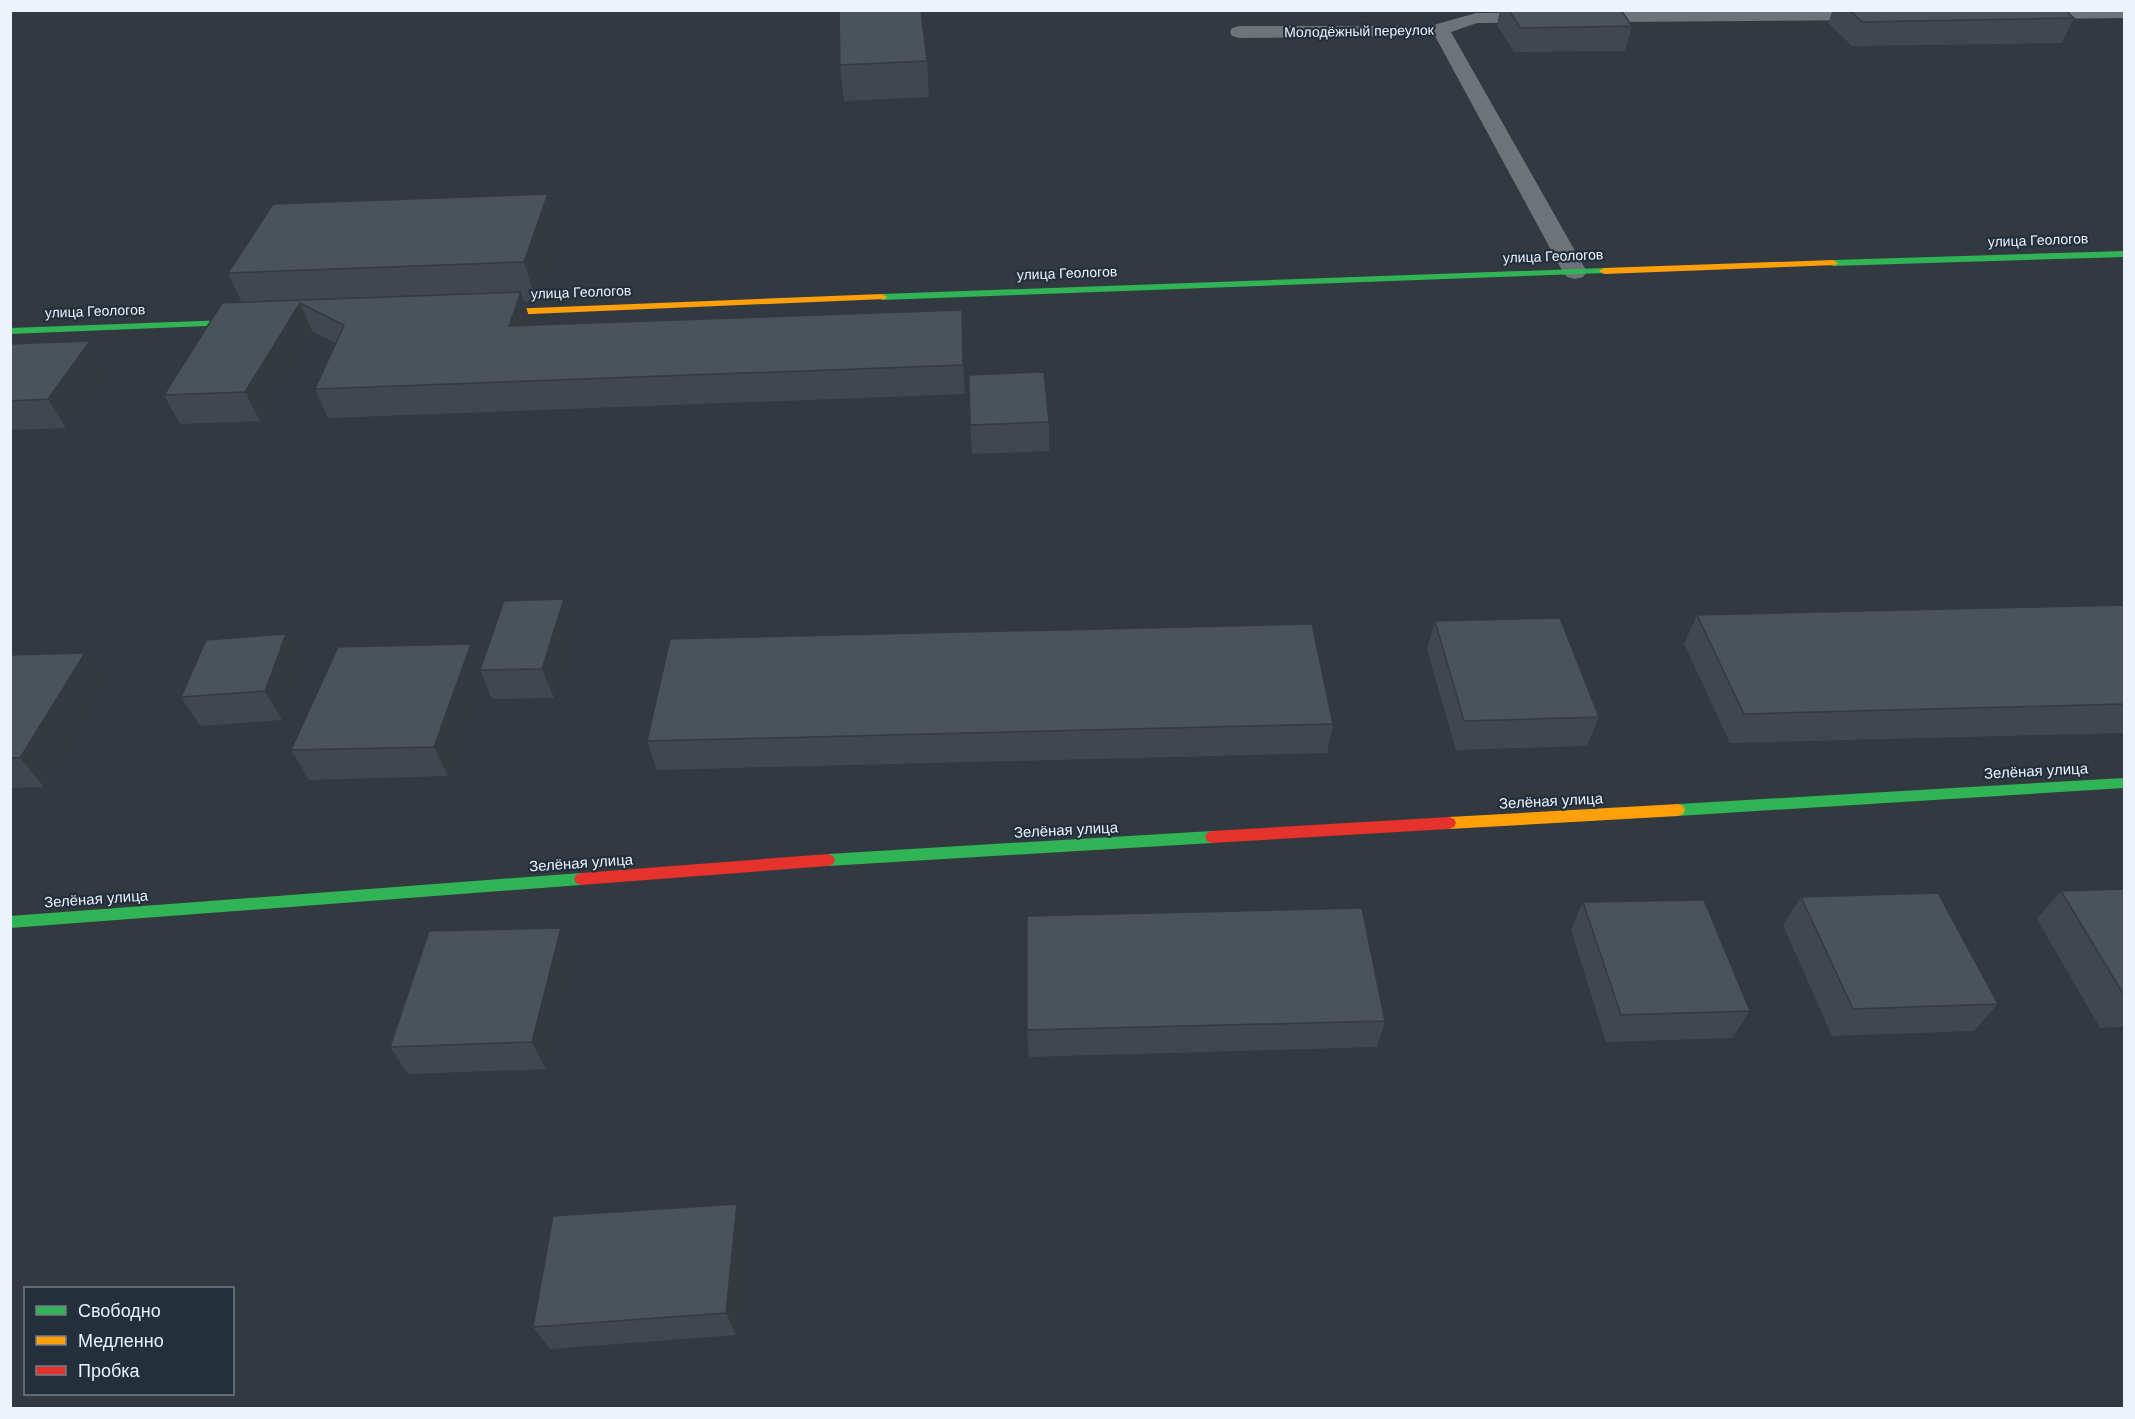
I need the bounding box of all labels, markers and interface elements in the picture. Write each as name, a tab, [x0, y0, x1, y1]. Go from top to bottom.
street label: Молодёжный переулок	[1284, 22, 1435, 40]
street label: улица Геологов	[1988, 230, 2088, 250]
street label: улица Геологов	[1503, 246, 1603, 266]
street label: улица Геологов	[1017, 263, 1117, 283]
street label: улица Геологов	[531, 282, 631, 302]
street label: улица Геологов	[45, 301, 145, 321]
street label: Зелёная улица	[1984, 759, 2089, 782]
street label: Зелёная улица	[1499, 789, 1604, 812]
street label: Зелёная улица	[1014, 818, 1119, 841]
street label: Зелёная улица	[528, 850, 634, 875]
street label: Зелёная улица	[43, 886, 149, 911]
legend	[24, 1287, 234, 1395]
text: Свободно	[78, 1301, 161, 1321]
text: Медленно	[78, 1331, 164, 1351]
text: Пробка	[78, 1361, 141, 1381]

